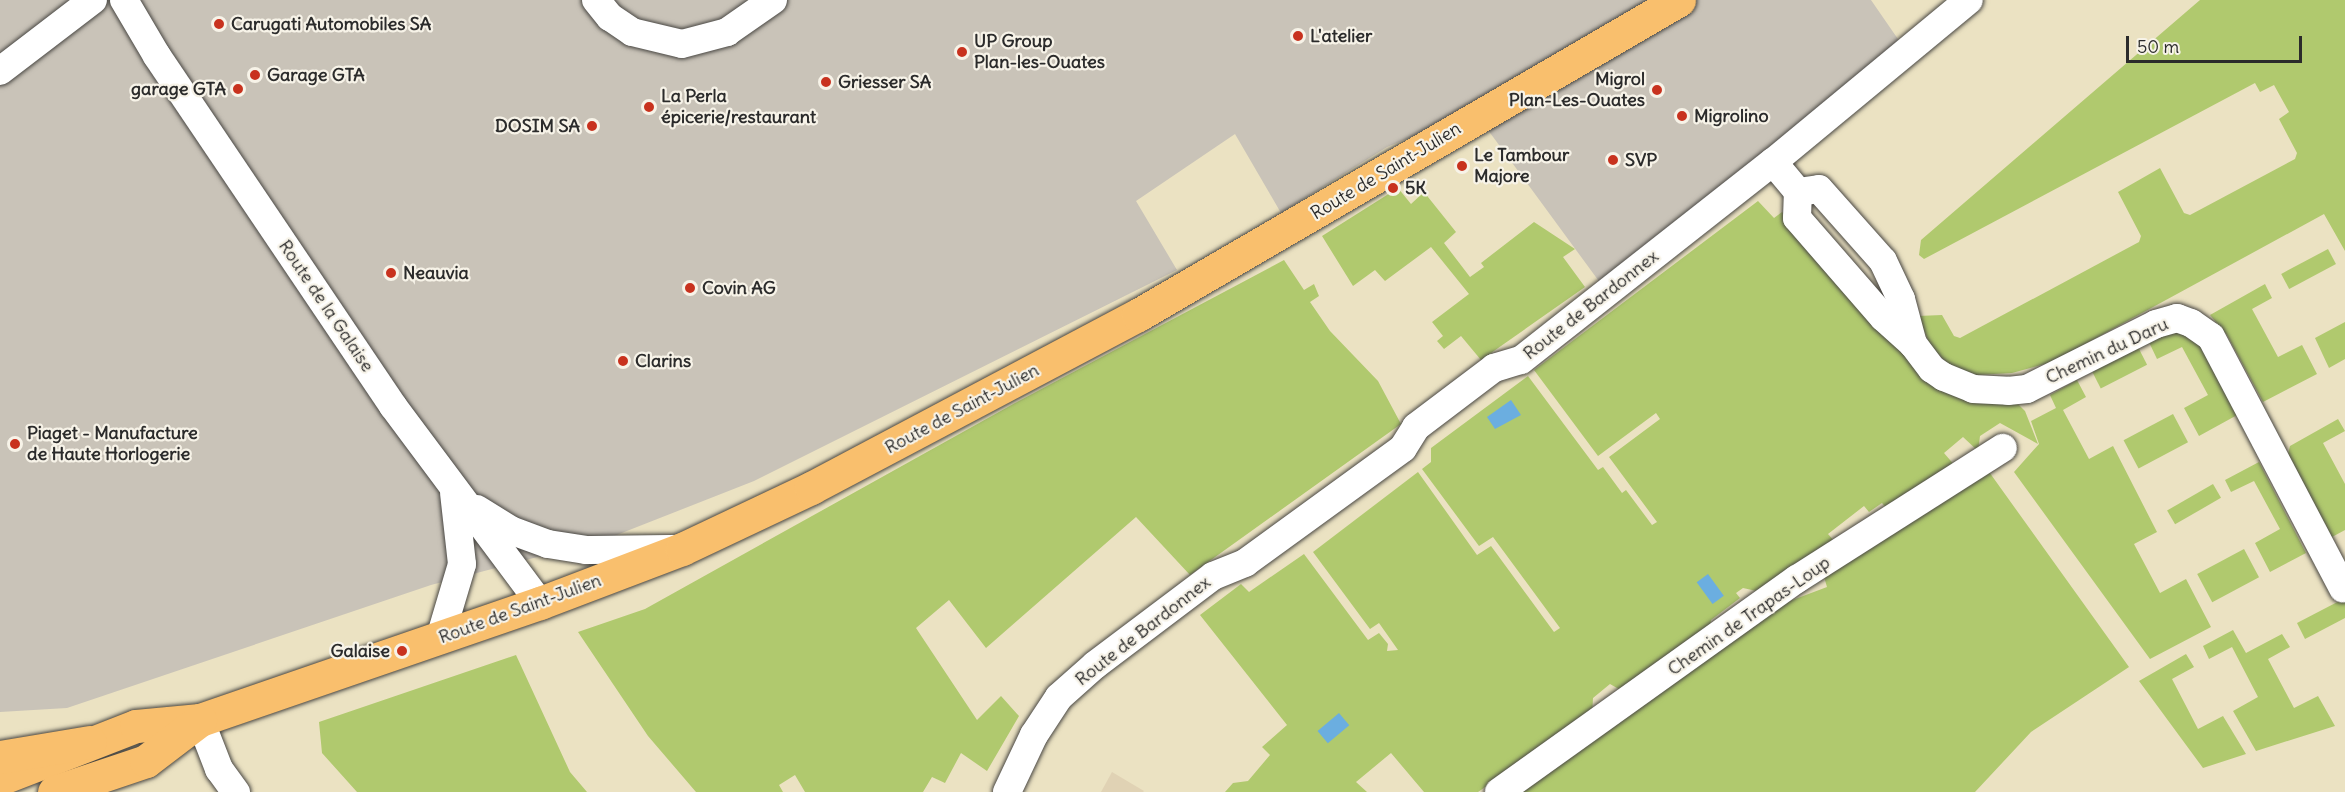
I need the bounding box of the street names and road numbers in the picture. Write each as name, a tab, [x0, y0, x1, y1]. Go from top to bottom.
street label: Route de Saint-Julien	[1307, 118, 1465, 224]
street label: Route de la Galaise	[274, 236, 378, 376]
street label: Route de Bardonnex	[1519, 246, 1663, 364]
street label: Chemin du Daru	[2042, 313, 2172, 389]
street label: Route de Saint-Julien	[881, 359, 1043, 459]
street label: Chemin de Trapas-Loup	[1664, 552, 1834, 680]
street label: Route de Saint-Julien	[436, 570, 604, 648]
street label: Route de Bardonnex	[1071, 572, 1215, 690]

